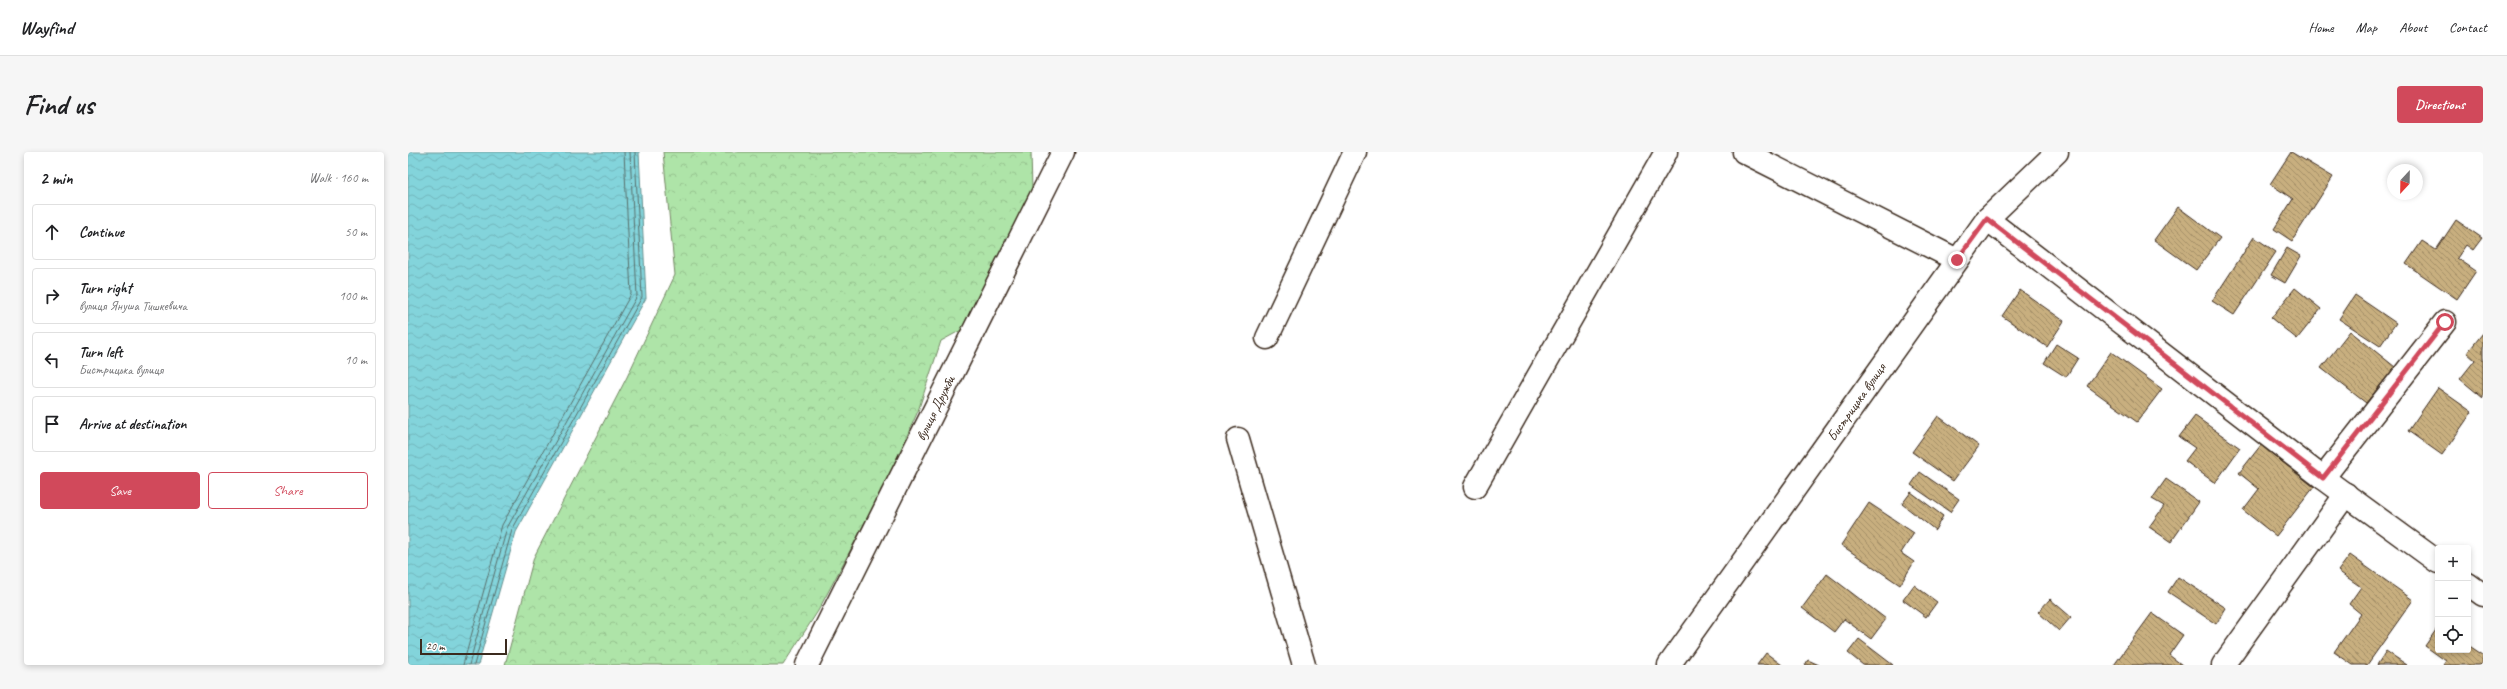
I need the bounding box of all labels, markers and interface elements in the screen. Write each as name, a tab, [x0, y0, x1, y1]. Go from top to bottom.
text: Wayfind	[20, 16, 73, 40]
text: Home	[2308, 19, 2334, 36]
text: Map	[2356, 19, 2377, 36]
text: About	[2399, 19, 2427, 36]
text: Contact	[2449, 19, 2487, 36]
button: Directions	[2397, 86, 2483, 123]
text: Find us	[24, 87, 94, 122]
north arrow	[2387, 164, 2423, 200]
text: 2 min	[40, 168, 73, 189]
text: Walk · 160 m	[309, 170, 368, 186]
icon: ahead	[41, 221, 63, 243]
text: Continue	[79, 223, 124, 242]
text: 50 m	[345, 224, 367, 240]
route end	[1948, 251, 1966, 269]
text: Turn right	[79, 279, 132, 298]
icon: right	[41, 285, 63, 307]
text: 100 m	[339, 288, 367, 304]
text: вулиця Януша Тишкевича	[79, 298, 187, 314]
route start	[2436, 313, 2454, 331]
text: Turn left	[79, 343, 122, 362]
icon: left	[41, 349, 63, 371]
text: 10 m	[345, 352, 367, 368]
street label: Бистрицька вулиця	[1823, 359, 1890, 444]
text: Бистрицька вулиця	[79, 362, 163, 378]
street label: вулиця Дружби	[912, 372, 959, 444]
icon: arrive	[41, 413, 63, 435]
text: Arrive at destination	[79, 415, 186, 434]
button: Save	[40, 472, 200, 509]
button: Share	[208, 472, 368, 509]
map controls	[2435, 545, 2471, 653]
button: +	[2435, 545, 2471, 581]
button: −	[2435, 581, 2471, 617]
button: locate	[2435, 617, 2471, 653]
scale bar	[420, 637, 507, 656]
text: 20 m	[426, 639, 445, 653]

